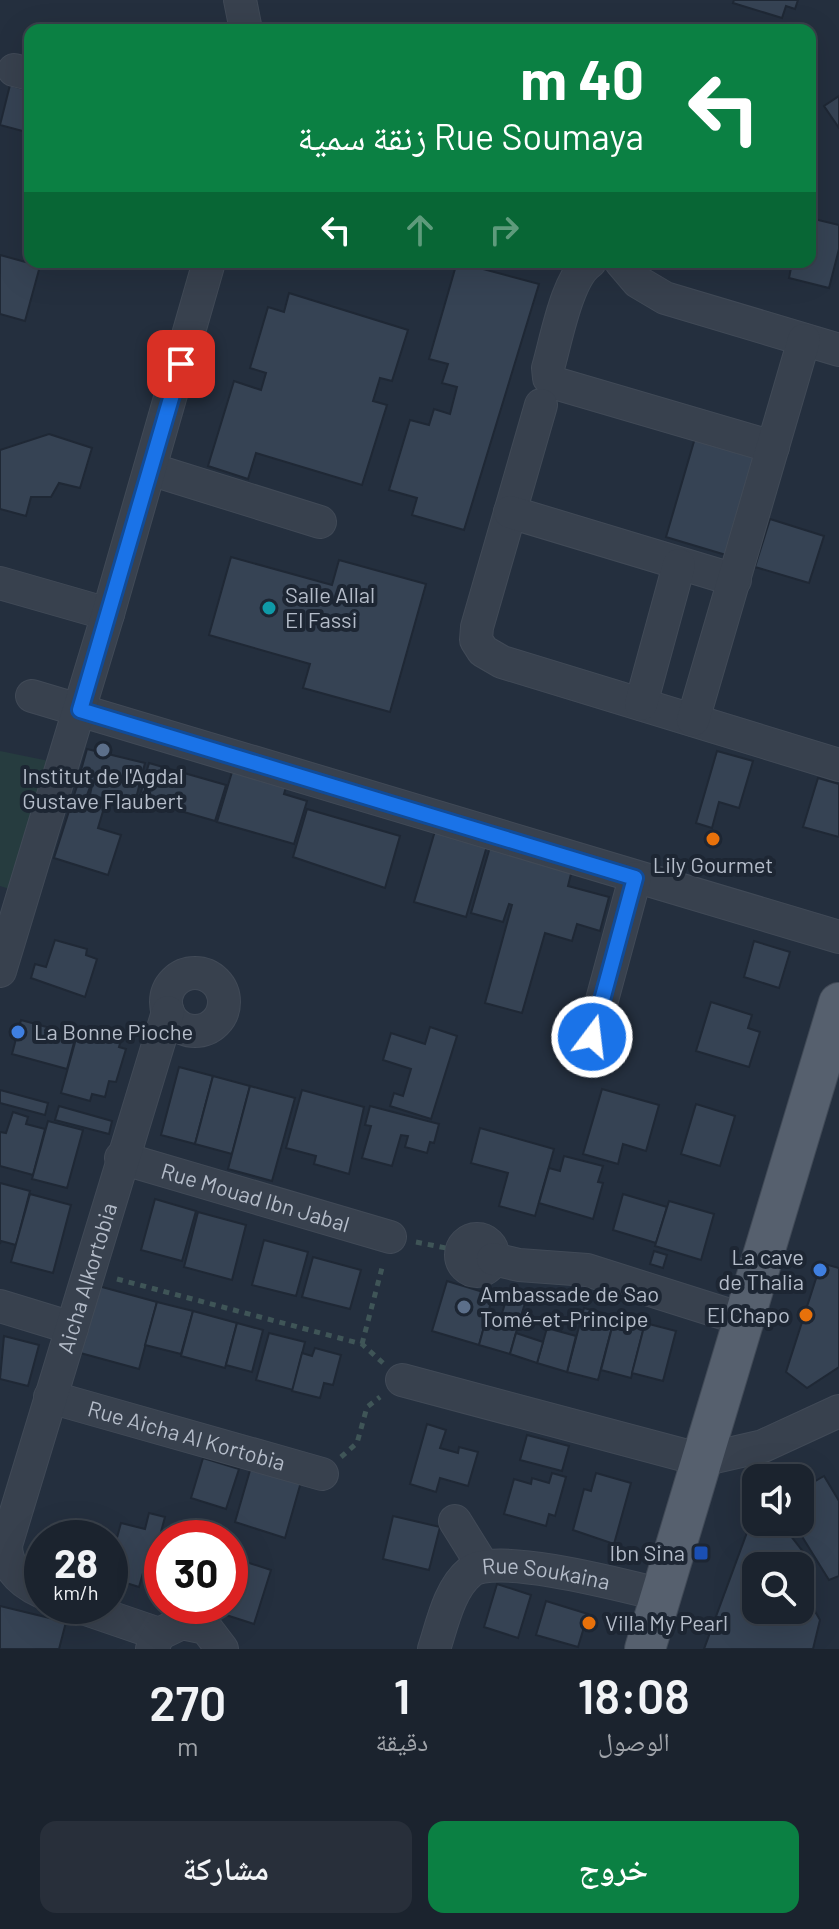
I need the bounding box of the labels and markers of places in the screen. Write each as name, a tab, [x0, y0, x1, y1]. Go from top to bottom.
pin	[147, 330, 215, 398]
place label: Salle Allal El Fassi	[285, 581, 375, 632]
marker: Salle Allal El Fassi	[260, 599, 278, 617]
marker: Institut de l'Agdal Gustave Flaubert	[94, 741, 112, 759]
place label: Institut de l'Agdal Gustave Flaubert	[22, 762, 184, 813]
marker: Lily Gourmet	[704, 830, 722, 848]
place label: Lily Gourmet	[653, 851, 773, 877]
place label: La Bonne Pioche	[34, 1018, 193, 1044]
marker: La Bonne Pioche	[9, 1023, 27, 1041]
place label: La cave de Thalia	[718, 1243, 804, 1294]
marker: La cave de Thalia	[811, 1261, 829, 1279]
place label: Ambassade de Sao Tomé-et-Principe	[480, 1280, 659, 1331]
marker: Ambassade de Sao Tomé-et-Principe	[455, 1298, 473, 1316]
place label: El Chapo	[707, 1301, 790, 1327]
marker: El Chapo	[797, 1306, 815, 1324]
place label: Ibn Sina	[609, 1539, 685, 1565]
marker: Ibn Sina	[692, 1544, 710, 1562]
place label: Villa My Pearl	[605, 1609, 728, 1635]
marker: Villa My Pearl	[580, 1614, 598, 1632]

